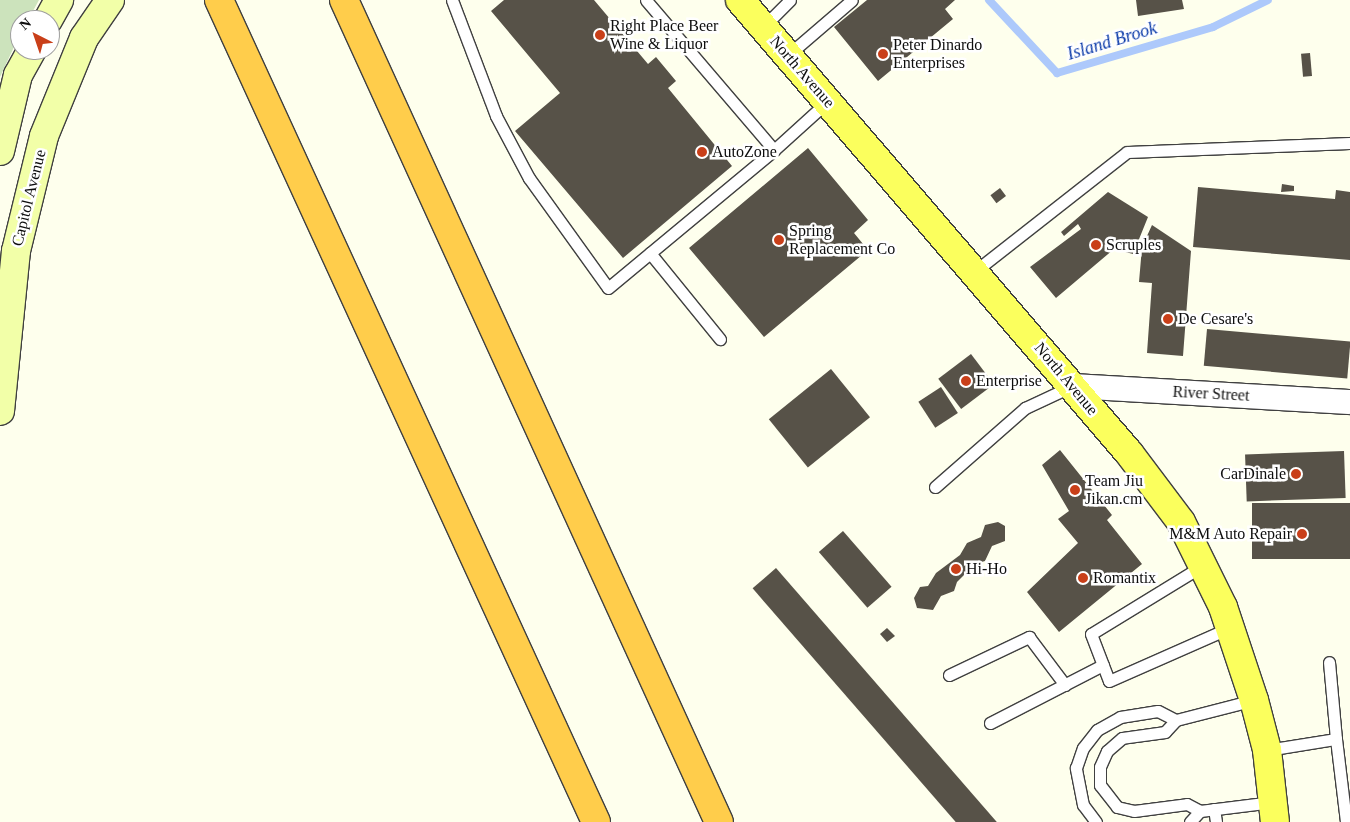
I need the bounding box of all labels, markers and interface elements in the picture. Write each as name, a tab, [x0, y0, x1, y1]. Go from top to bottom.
north arrow	[10, 10, 60, 60]
text: N	[17, 15, 34, 33]
place label: Right Place Beer Wine & Liquor	[610, 16, 718, 54]
water label: Island Brook	[1064, 17, 1160, 65]
marker: Right Place Beer Wine & Liquor	[594, 29, 606, 41]
street label: North Avenue	[765, 32, 839, 112]
place label: Peter Dinardo Enterprises	[893, 35, 982, 73]
marker: Peter Dinardo Enterprises	[877, 48, 889, 60]
place label: AutoZone	[712, 142, 777, 162]
marker: AutoZone	[696, 146, 708, 158]
street label: Capitol Avenue	[8, 147, 50, 249]
place label: Spring Replacement Co	[789, 221, 895, 259]
marker: Spring Replacement Co	[773, 234, 785, 246]
place label: Scruples	[1106, 235, 1161, 255]
marker: Scruples	[1090, 239, 1102, 251]
place label: De Cesare's	[1178, 309, 1253, 329]
marker: De Cesare's	[1162, 313, 1174, 325]
street label: North Avenue	[1030, 338, 1102, 420]
place label: Enterprise	[976, 371, 1042, 391]
marker: Enterprise	[960, 375, 972, 387]
street label: River Street	[1172, 382, 1250, 406]
place label: CarDinale	[1220, 464, 1286, 484]
marker: CarDinale	[1290, 468, 1302, 480]
place label: Team Jiu Jikan.cm	[1085, 471, 1143, 509]
marker: Team Jiu Jikan.cm	[1069, 484, 1081, 496]
place label: M&M Auto Repair	[1168, 524, 1292, 544]
marker: M&M Auto Repair	[1296, 528, 1308, 540]
place label: Hi-Ho	[966, 559, 1007, 579]
marker: Hi-Ho	[950, 563, 962, 575]
place label: Romantix	[1093, 568, 1156, 588]
marker: Romantix	[1077, 572, 1089, 584]

